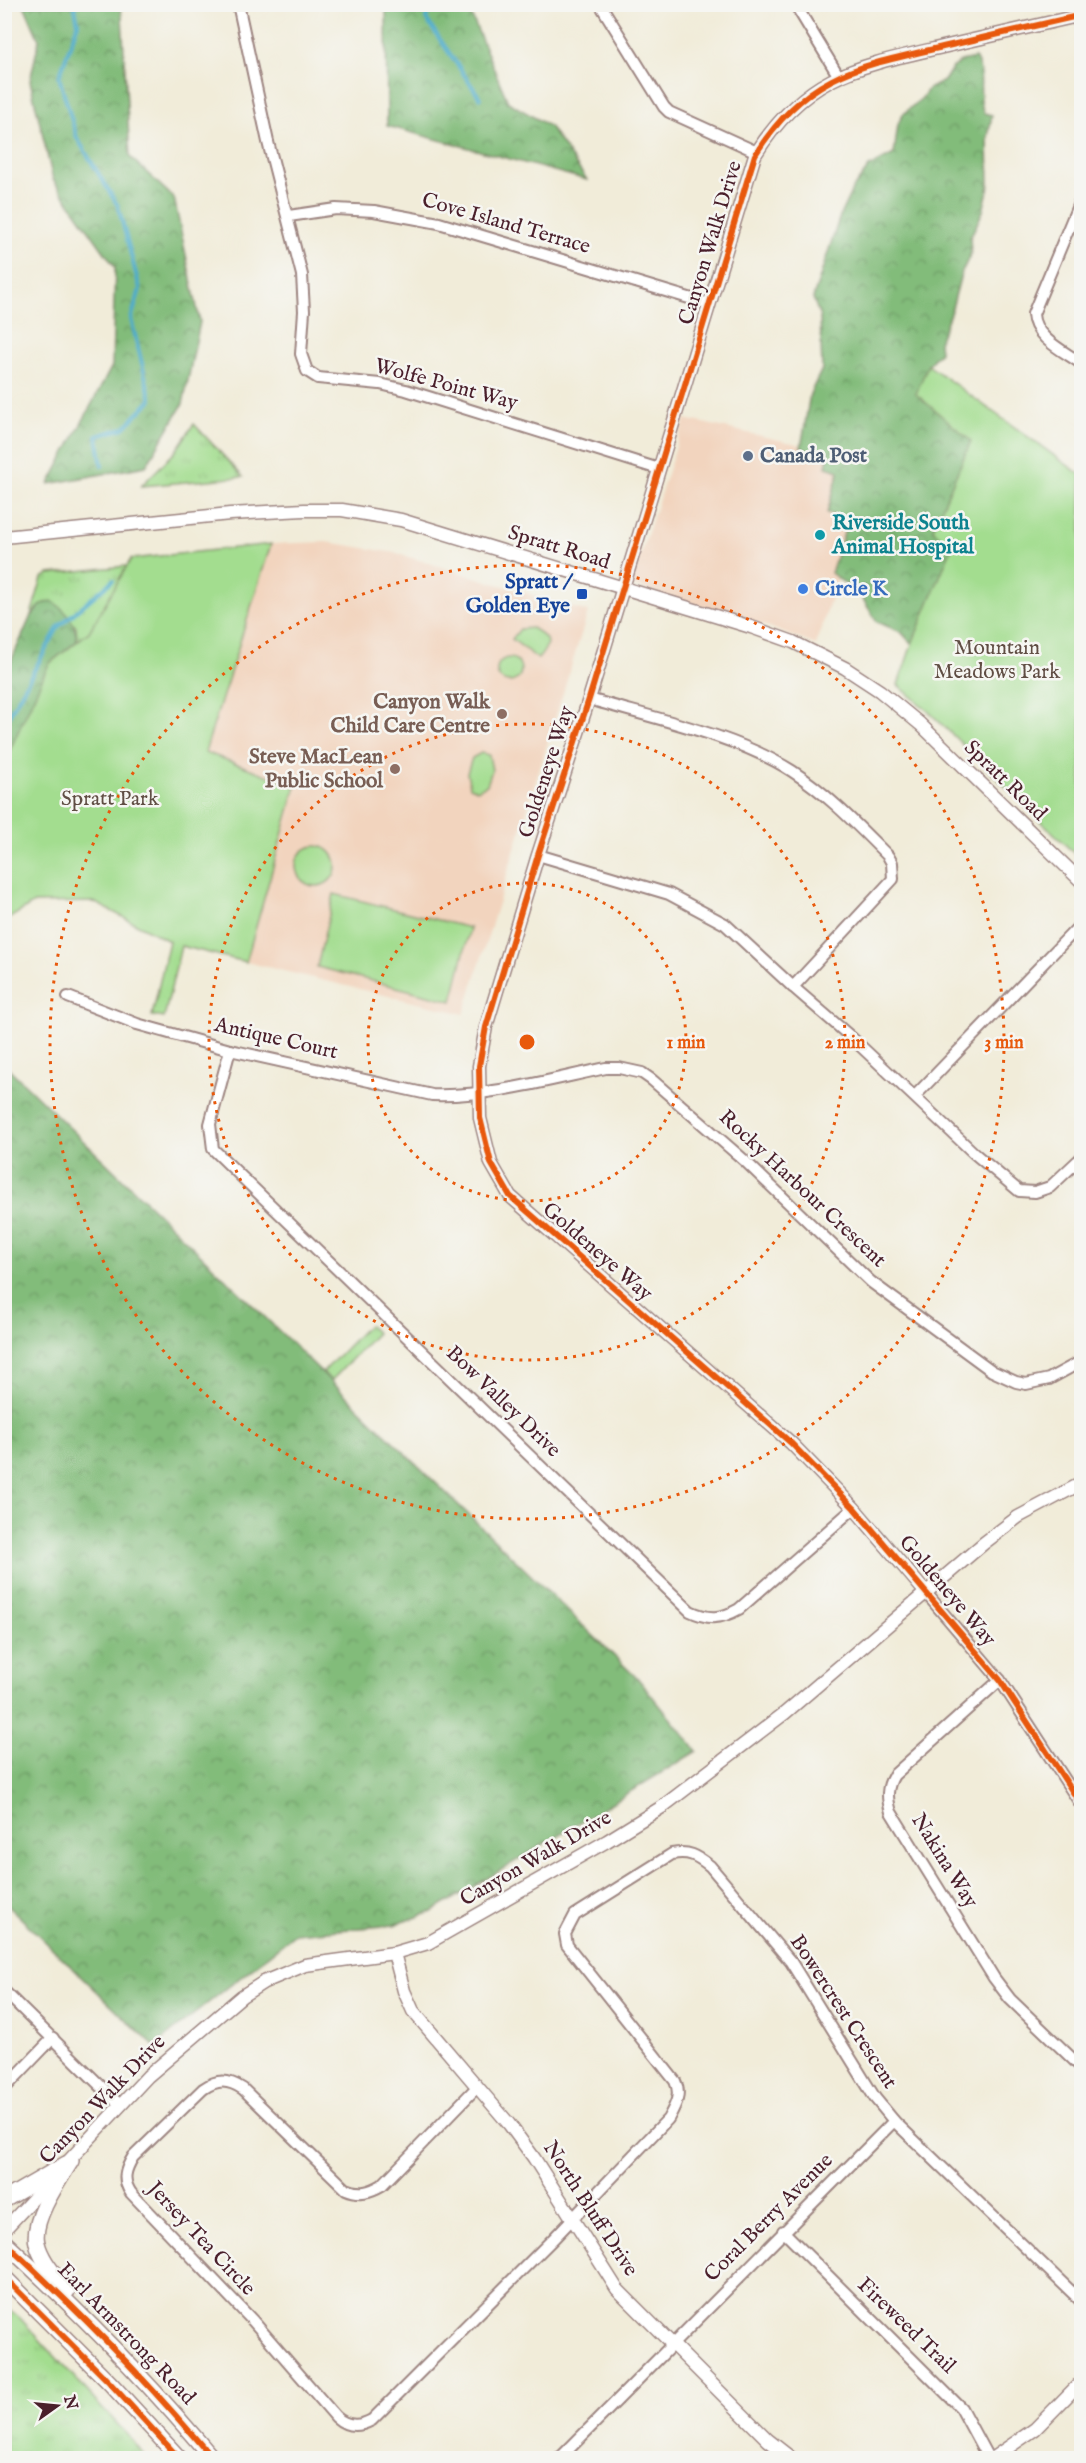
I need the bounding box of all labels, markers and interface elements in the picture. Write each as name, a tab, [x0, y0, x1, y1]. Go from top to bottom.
street label: Canyon Walk Drive	[673, 157, 749, 328]
street label: Cove Island Terrace	[419, 187, 594, 261]
street label: Wolfe Point Way	[371, 353, 521, 417]
place label: Canada Post	[760, 443, 868, 470]
marker: Canada Post	[741, 449, 755, 463]
place label: Riverside South Animal Hospital	[831, 510, 975, 561]
street label: Spratt Road	[505, 520, 614, 577]
marker: Riverside South Animal Hospital	[813, 528, 827, 542]
place label: Spratt / Golden Eye	[466, 569, 574, 620]
place label: Circle K	[815, 576, 888, 603]
marker: Circle K	[796, 582, 810, 596]
marker: Spratt / Golden Eye	[575, 587, 589, 601]
park label: Mountain Meadows Park	[934, 635, 1061, 686]
place label: Canyon Walk Child Care Centre	[330, 689, 491, 740]
street label: Goldeneye Way	[513, 702, 581, 842]
marker: Canyon Walk Child Care Centre	[495, 707, 509, 721]
street label: Spratt Road	[958, 735, 1053, 828]
place label: Steve MacLean Public School	[249, 744, 384, 795]
marker: Steve MacLean Public School	[388, 762, 402, 776]
park label: Spratt Park	[61, 786, 160, 813]
street label: Antique Court	[211, 1011, 340, 1066]
centre of rings	[517, 1032, 537, 1052]
text: 1 min	[667, 1032, 706, 1055]
text: 2 min	[825, 1032, 866, 1055]
text: 3 min	[985, 1032, 1024, 1055]
street label: Rocky Harbour Crescent	[713, 1104, 891, 1274]
street label: Goldeneye Way	[536, 1197, 658, 1308]
street label: Bow Valley Drive	[440, 1340, 566, 1464]
street label: Goldeneye Way	[892, 1530, 1002, 1653]
street label: Canyon Walk Drive	[455, 1805, 617, 1913]
street label: Nakina Way	[904, 1809, 984, 1914]
street label: Bowercrest Crescent	[783, 1930, 903, 2094]
street label: Canyon Walk Drive	[34, 2029, 172, 2171]
street label: North Bluff Drive	[536, 2136, 644, 2282]
street label: Coral Berry Avenue	[699, 2148, 839, 2288]
street label: Jersey Tea Circle	[140, 2175, 261, 2302]
street label: Earl Armstrong Road	[51, 2257, 202, 2412]
street label: Fireweed Trail	[851, 2272, 961, 2380]
north arrow	[27, 2376, 87, 2436]
text: N	[58, 2392, 81, 2412]

